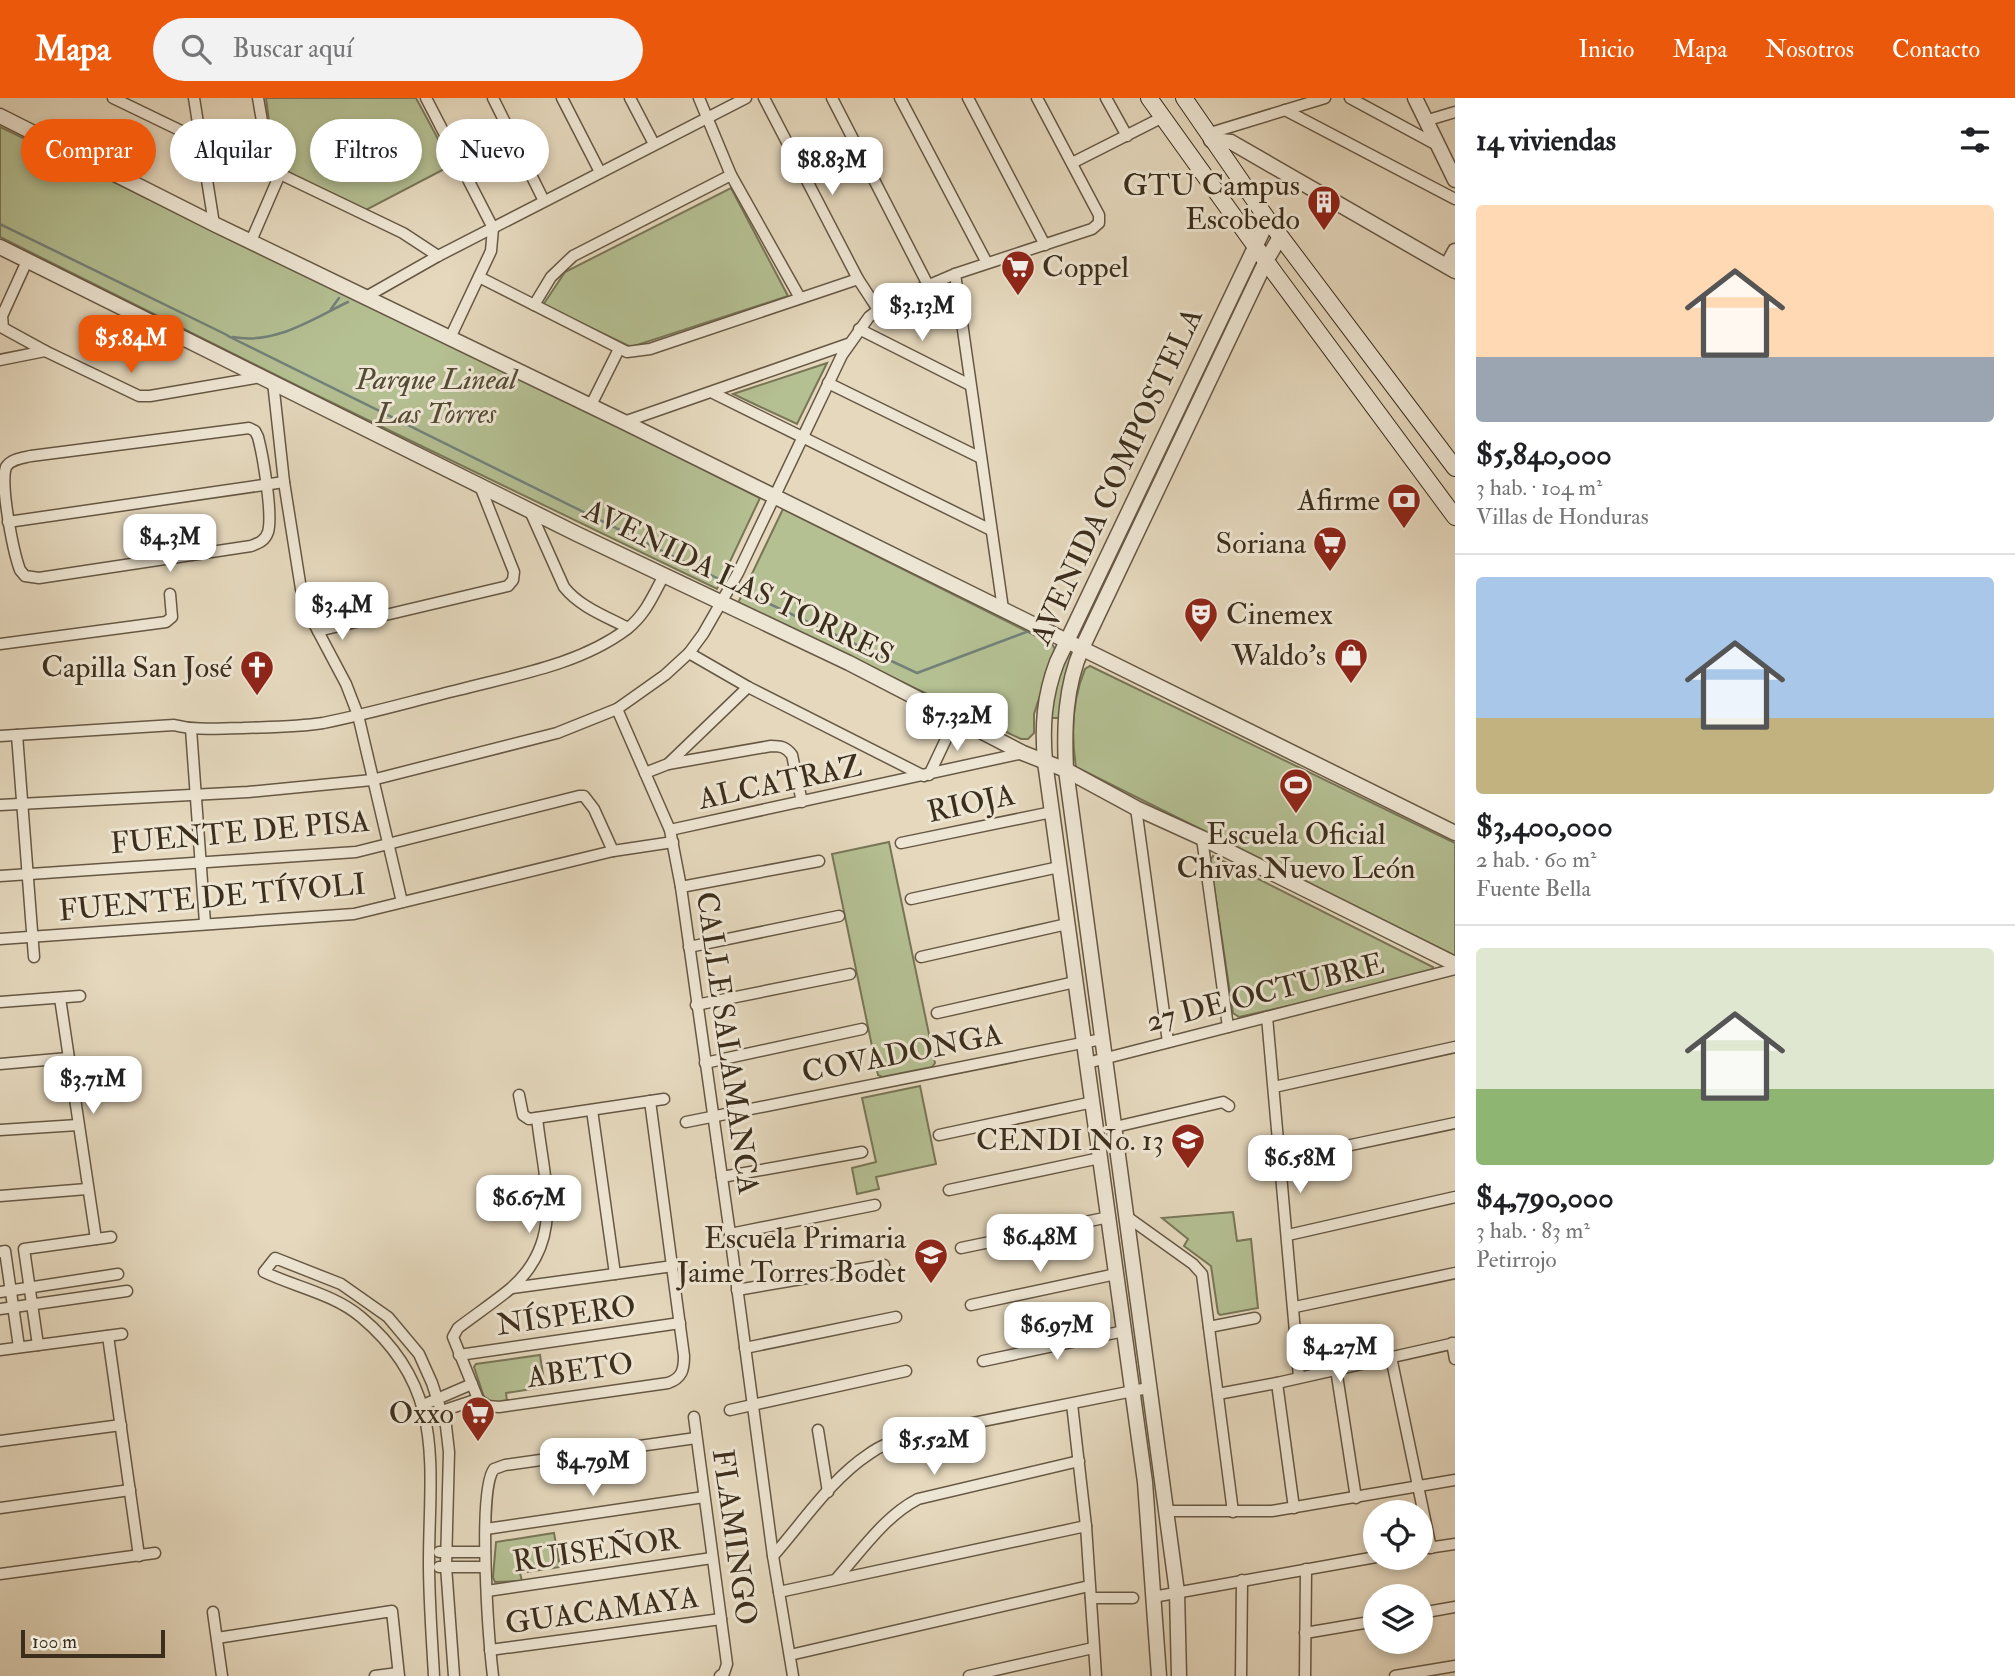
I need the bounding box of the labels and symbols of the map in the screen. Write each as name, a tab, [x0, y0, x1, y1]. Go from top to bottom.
pin: $8.83M	[775, 138, 889, 197]
place label: GTU Campus Escobedo	[1123, 167, 1300, 238]
building icon: GTU Campus Escobedo	[1305, 183, 1343, 232]
supermarket icon: Coppel	[999, 248, 1037, 297]
place label: Coppel	[1042, 249, 1129, 286]
pin: $3.13M	[865, 284, 979, 343]
street label: AVENIDA COMPOSTELA	[1022, 302, 1211, 651]
pin: $5.84M	[74, 316, 188, 375]
park label: Parque Lineal Las Torres	[354, 361, 520, 432]
bank icon: Afirme	[1385, 481, 1423, 530]
place label: Afirme	[1297, 482, 1380, 519]
street label: AVENIDA LAS TORRES	[577, 491, 900, 674]
pin: $4.3M	[121, 514, 219, 574]
supermarket icon: Soriana	[1311, 524, 1349, 573]
place label: Soriana	[1216, 525, 1307, 562]
pin: $3.4M	[293, 582, 391, 642]
theatre icon: Cinemex	[1182, 595, 1220, 644]
place label: Cinemex	[1226, 596, 1333, 633]
shop icon: Waldo's	[1332, 636, 1370, 685]
place label: Waldo's	[1231, 637, 1326, 674]
church icon: Capilla San José	[238, 648, 276, 697]
place label: Capilla San José	[41, 649, 232, 686]
pin: $7.32M	[900, 694, 1014, 753]
street label: ALCATRAZ	[694, 747, 865, 818]
sports icon: Escuela Oficial Chivas Nuevo León	[1277, 766, 1315, 815]
street label: RIOJA	[924, 776, 1018, 831]
street label: FUENTE DE PISA	[109, 803, 371, 862]
place label: Escuela Oficial Chivas Nuevo León	[1176, 816, 1416, 887]
street label: FUENTE DE TÍVOLI	[57, 866, 367, 929]
street label: CALLE SALAMANCA	[688, 889, 767, 1197]
street label: 27 DE OCTUBRE	[1142, 945, 1388, 1040]
street label: COVADONGA	[799, 1016, 1005, 1091]
pin: $3.71M	[36, 1056, 150, 1116]
school or university icon: CENDI No. 13	[1169, 1121, 1207, 1170]
place label: CENDI No. 13	[976, 1122, 1164, 1159]
pin: $6.58M	[1243, 1136, 1357, 1195]
pin: $6.67M	[472, 1176, 586, 1235]
pin: $6.48M	[983, 1214, 1097, 1274]
place label: Escuela Primaria Jaime Torres Bodet	[676, 1220, 907, 1291]
school or university icon: Escuela Primaria Jaime Torres Bodet	[912, 1236, 950, 1285]
street label: NÍSPERO	[494, 1287, 638, 1344]
pin: $6.97M	[1000, 1302, 1114, 1362]
pin: $4.27M	[1283, 1324, 1397, 1384]
street label: ABETO	[524, 1345, 636, 1396]
supermarket icon: Oxxo	[459, 1394, 497, 1443]
place label: Oxxo	[389, 1395, 454, 1432]
pin: $5.52M	[877, 1418, 991, 1477]
pin: $4.79M	[536, 1438, 650, 1498]
street label: FLAMINGO	[704, 1447, 765, 1628]
street label: RUISEÑOR	[510, 1520, 683, 1581]
street label: GUACAMAYA	[503, 1579, 701, 1642]
scale bar	[21, 1627, 164, 1659]

